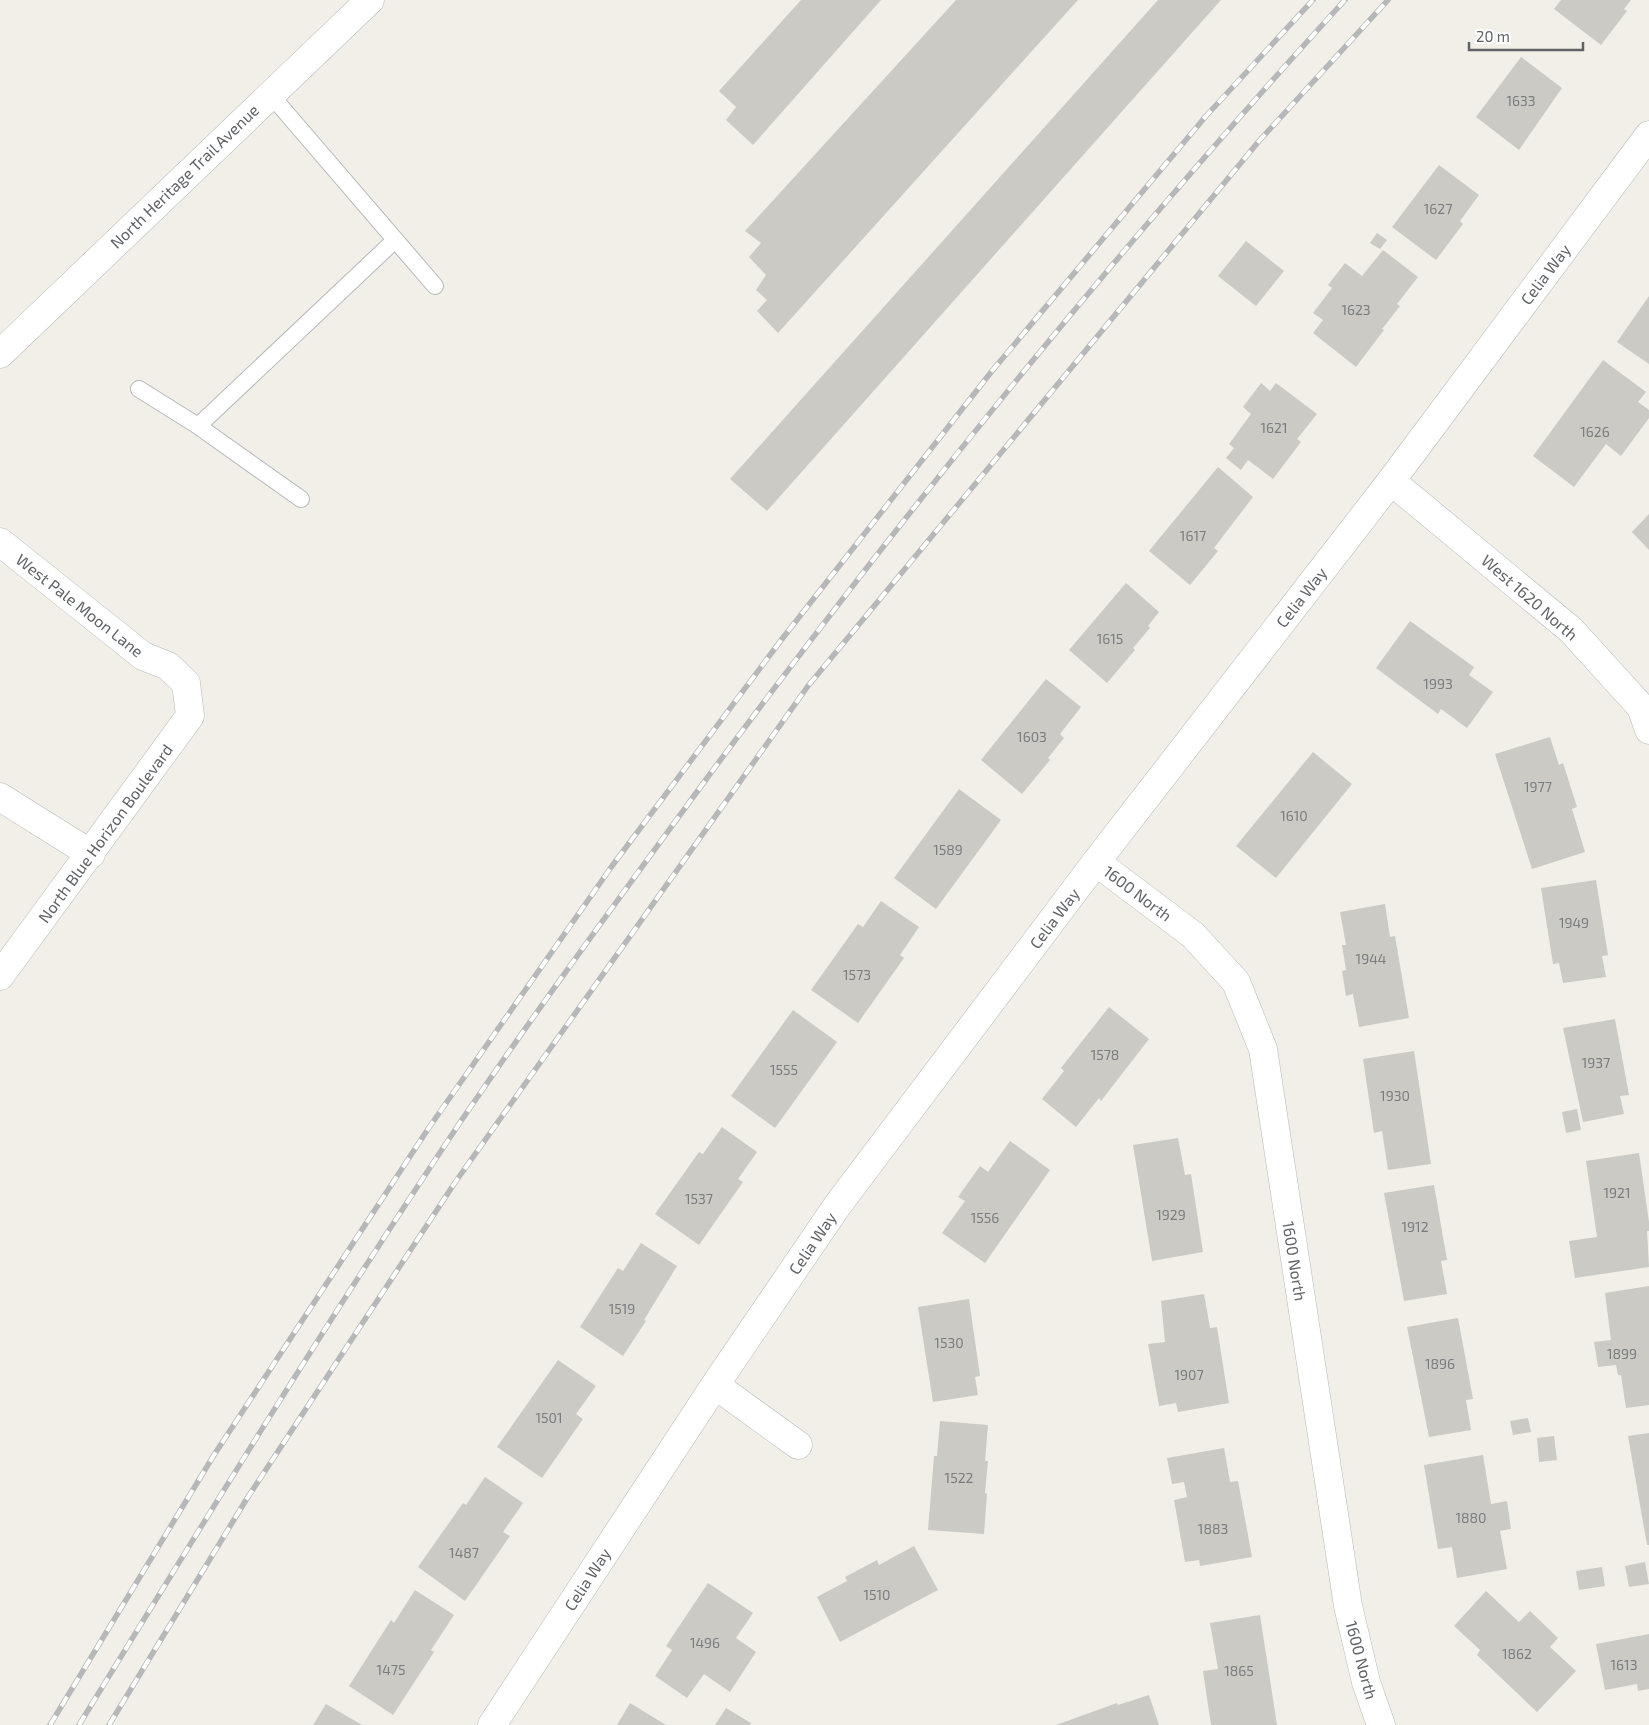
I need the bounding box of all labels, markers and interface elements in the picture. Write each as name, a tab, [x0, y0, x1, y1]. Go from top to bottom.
scale bar	[1469, 20, 1583, 52]
text: 20 m	[1476, 27, 1510, 45]
house number: 1633	[1506, 92, 1536, 109]
street label: North Heritage Trail Avenue	[106, 100, 262, 252]
house number: 1627	[1424, 200, 1452, 217]
street label: Celia Way	[1516, 240, 1574, 308]
house number: 1623	[1341, 301, 1371, 318]
house number: 1621	[1260, 419, 1288, 436]
house number: 1626	[1580, 423, 1610, 440]
house number: 1617	[1180, 527, 1206, 544]
street label: West Pale Moon Lane	[13, 549, 147, 661]
street label: West 1620 North	[1478, 550, 1582, 644]
street label: Celia Way	[1272, 563, 1331, 631]
house number: 1615	[1097, 630, 1123, 647]
house number: 1993	[1423, 675, 1453, 692]
house number: 1603	[1017, 728, 1047, 745]
street label: North Blue Horizon Boulevard	[34, 740, 176, 926]
house number: 1977	[1524, 778, 1552, 795]
house number: 1610	[1280, 807, 1308, 824]
house number: 1589	[933, 841, 963, 858]
street label: 1600 North	[1100, 861, 1176, 925]
street label: Celia Way	[1025, 884, 1083, 952]
house number: 1949	[1559, 914, 1589, 931]
house number: 1944	[1356, 950, 1386, 967]
house number: 1573	[843, 966, 871, 983]
house number: 1578	[1091, 1046, 1119, 1063]
house number: 1937	[1582, 1054, 1610, 1071]
house number: 1555	[770, 1061, 798, 1078]
house number: 1930	[1380, 1087, 1410, 1104]
house number: 1921	[1603, 1184, 1631, 1201]
house number: 1537	[685, 1190, 713, 1207]
house number: 1929	[1156, 1206, 1186, 1223]
street label: Celia Way	[784, 1208, 840, 1278]
house number: 1556	[971, 1209, 999, 1226]
house number: 1912	[1401, 1218, 1429, 1235]
street label: 1600 North	[1279, 1220, 1311, 1302]
house number: 1519	[609, 1300, 635, 1317]
house number: 1530	[934, 1334, 964, 1351]
house number: 1899	[1607, 1345, 1637, 1362]
house number: 1896	[1425, 1355, 1455, 1372]
house number: 1907	[1174, 1366, 1204, 1383]
house number: 1501	[535, 1409, 563, 1426]
house number: 1522	[945, 1469, 974, 1486]
house number: 1880	[1455, 1509, 1487, 1526]
house number: 1883	[1198, 1520, 1228, 1537]
house number: 1487	[449, 1544, 479, 1561]
street label: Celia Way	[560, 1544, 615, 1614]
house number: 1510	[863, 1586, 891, 1603]
street label: 1600 North	[1342, 1619, 1382, 1701]
house number: 1496	[690, 1634, 720, 1651]
house number: 1862	[1502, 1645, 1532, 1662]
house number: 1613	[1611, 1656, 1637, 1673]
house number: 1475	[377, 1661, 405, 1678]
house number: 1865	[1224, 1662, 1254, 1679]

